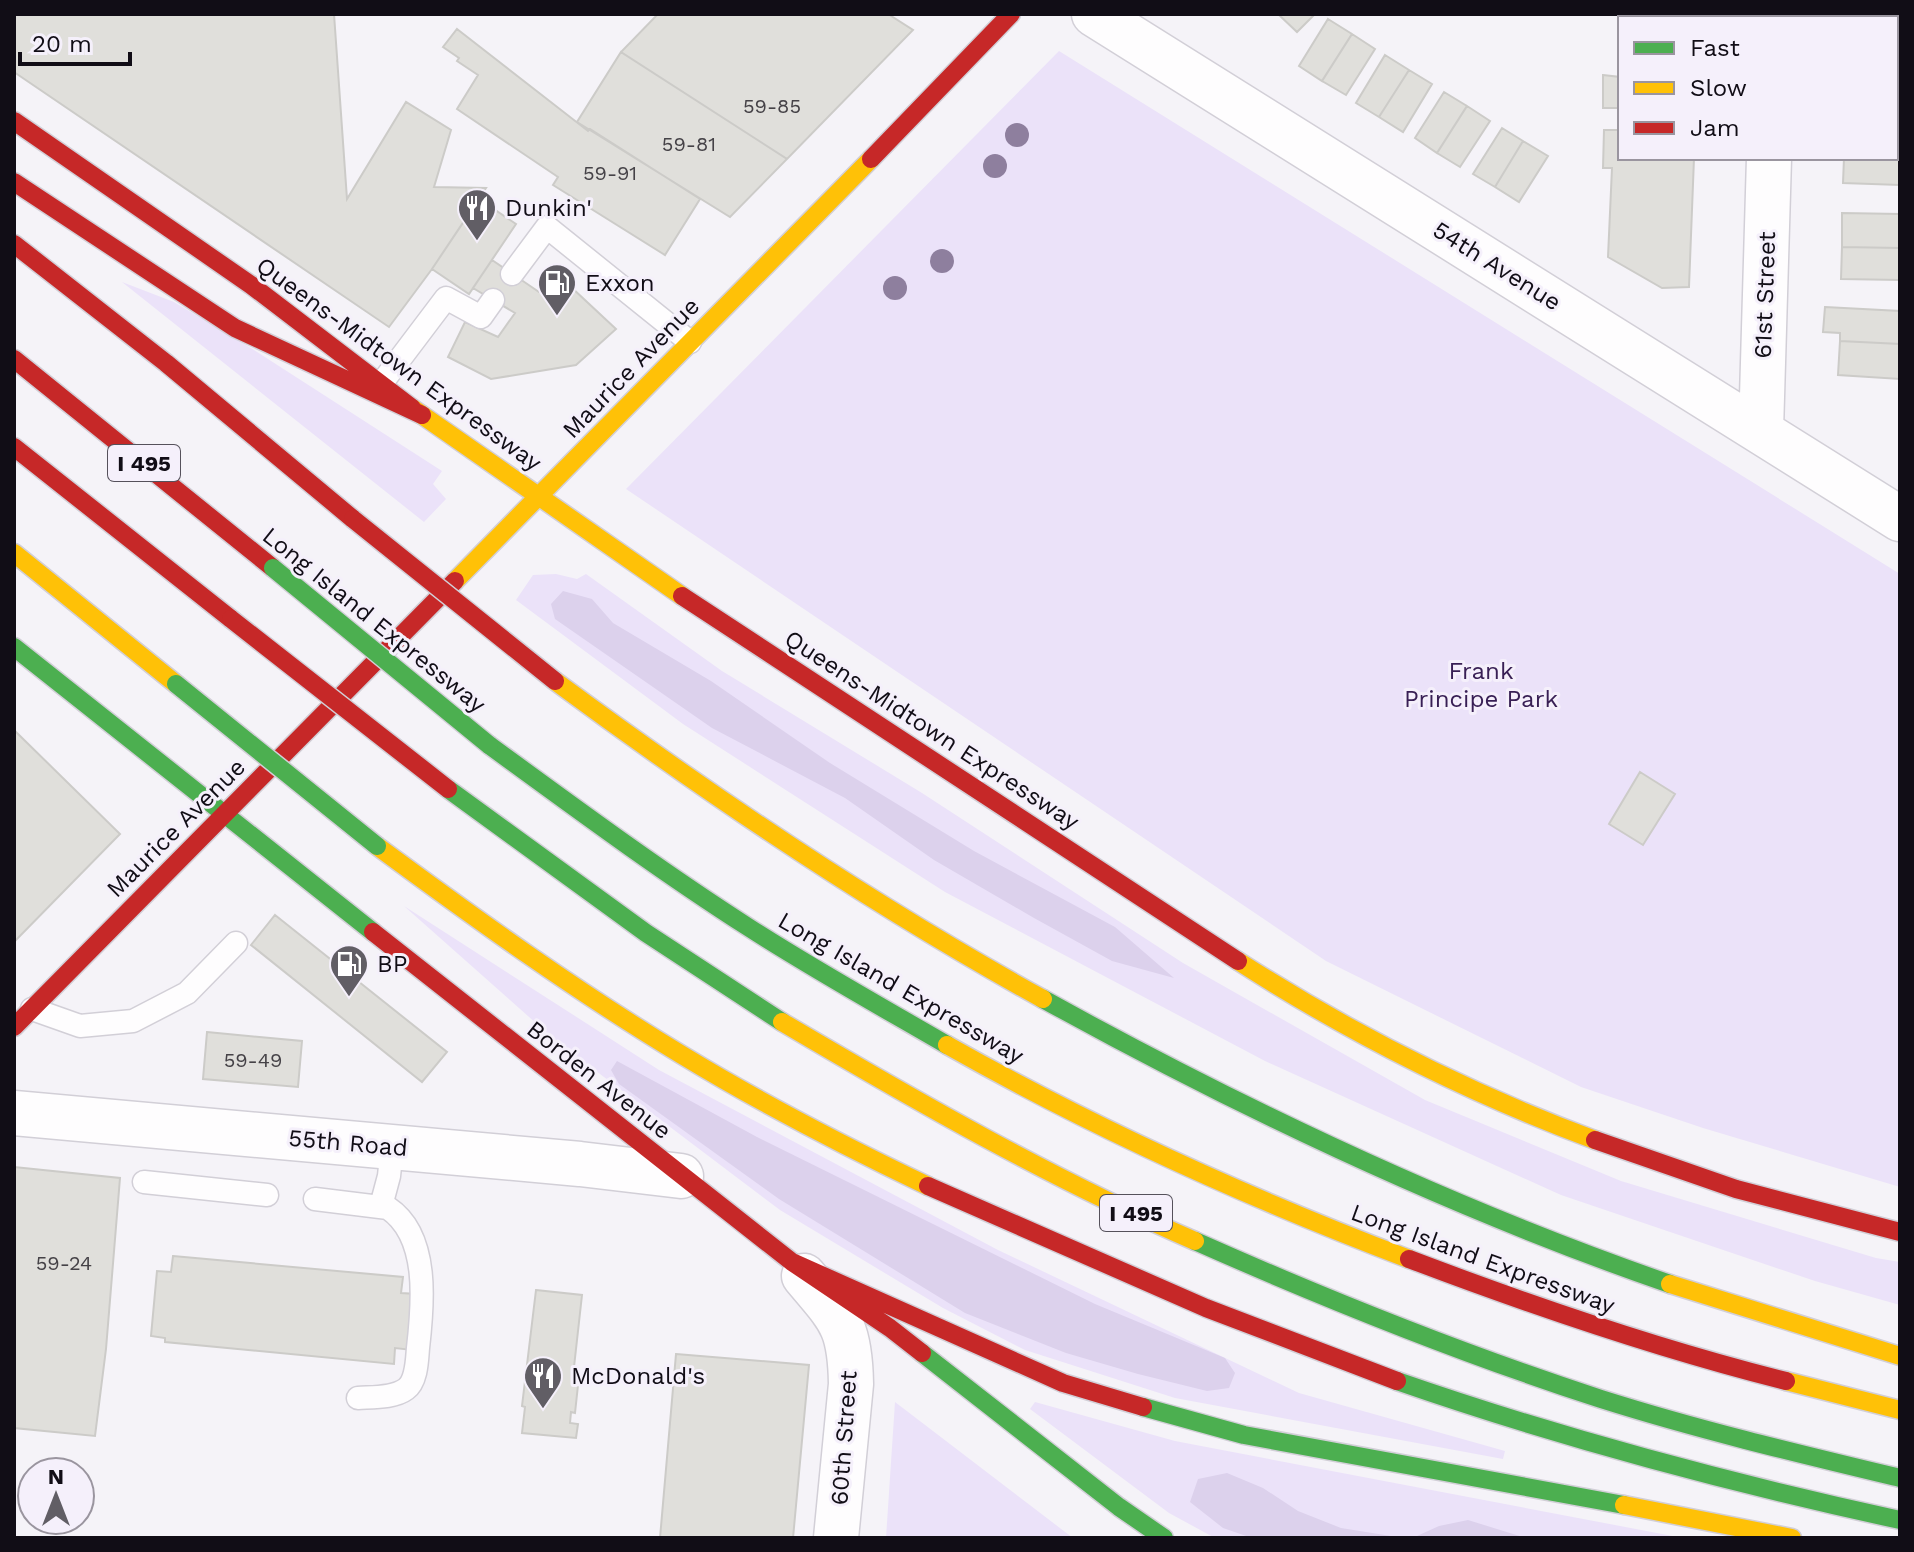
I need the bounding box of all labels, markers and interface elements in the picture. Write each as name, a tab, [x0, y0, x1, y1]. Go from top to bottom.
scale bar	[20, 16, 130, 66]
legend	[1618, 16, 1898, 160]
text: 20 m	[32, 30, 92, 58]
text: Fast	[1690, 34, 1740, 62]
text: Slow	[1690, 74, 1747, 102]
house number: 59-85	[743, 94, 801, 118]
text: Jam	[1690, 114, 1740, 142]
house number: 59-81	[662, 132, 716, 156]
house number: 59-91	[583, 161, 637, 185]
restaurant icon: Dunkin'	[456, 187, 498, 242]
place label: Dunkin'	[505, 194, 592, 222]
street label: 54th Avenue	[1428, 216, 1566, 316]
street label: 61st Street	[1749, 231, 1781, 359]
street label: Queens-Midtown Expressway	[251, 251, 547, 477]
fuel station icon: Exxon	[536, 262, 578, 317]
place label: Exxon	[585, 269, 655, 297]
street label: Maurice Avenue	[557, 292, 705, 444]
road number: I 495	[108, 445, 180, 481]
street label: Long Island Expressway	[257, 521, 492, 719]
street label: Queens-Midtown Expressway	[780, 624, 1085, 836]
park label: Frank Principe Park	[1404, 657, 1558, 713]
street label: Maurice Avenue	[101, 753, 251, 903]
street label: Long Island Expressway	[773, 906, 1029, 1070]
fuel station icon: BP	[328, 943, 370, 998]
place label: BP	[377, 950, 407, 978]
street label: Borden Avenue	[521, 1015, 677, 1145]
house number: 59-49	[224, 1048, 282, 1072]
street label: 55th Road	[287, 1124, 409, 1162]
road number: I 495	[1100, 1195, 1172, 1231]
street label: Long Island Expressway	[1347, 1198, 1619, 1320]
house number: 59-24	[36, 1251, 92, 1275]
restaurant icon: McDonald's	[522, 1355, 564, 1410]
place label: McDonald's	[571, 1362, 705, 1390]
street label: 60th Street	[825, 1370, 863, 1506]
north arrow	[16, 1456, 96, 1536]
text: N	[48, 1464, 64, 1489]

